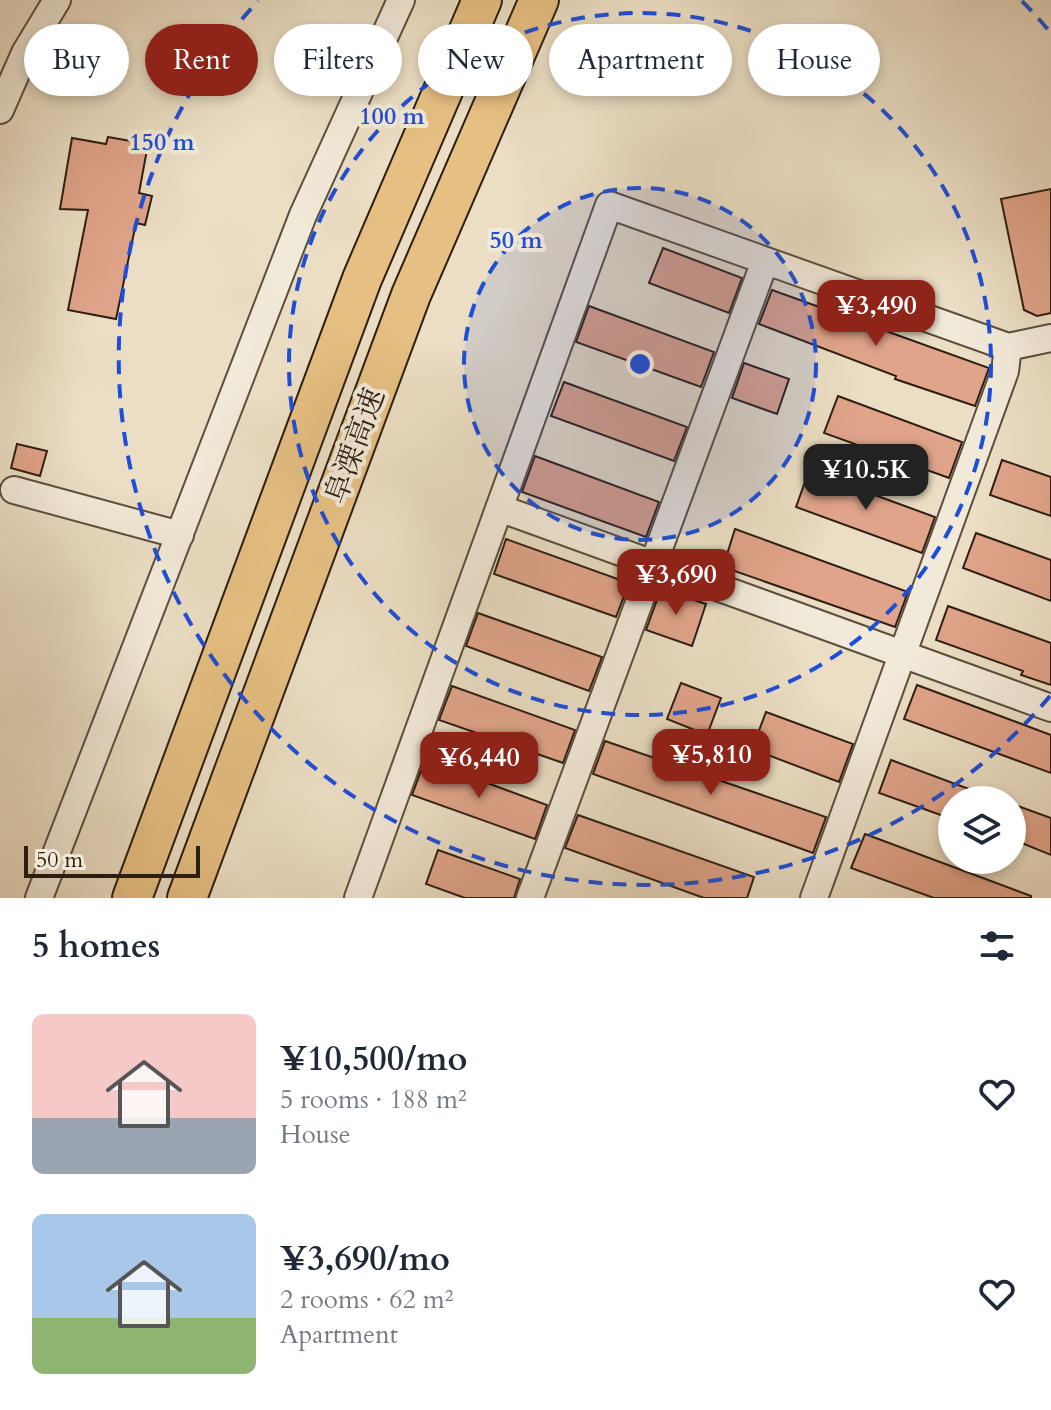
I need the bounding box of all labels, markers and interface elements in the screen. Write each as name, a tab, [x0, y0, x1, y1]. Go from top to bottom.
chip: Buy	[24, 24, 129, 96]
chip: Rent	[145, 24, 258, 96]
chip: Filters	[274, 24, 402, 96]
chip: New	[418, 24, 533, 96]
chip: Apartment	[549, 24, 732, 96]
chip: House	[748, 24, 880, 96]
text: 100 m	[359, 100, 426, 133]
text: 150 m	[129, 126, 196, 159]
text: 50 m	[489, 224, 543, 257]
pin: ¥3,490	[811, 280, 941, 348]
text: ¥3,490	[835, 288, 917, 323]
centre of rings	[626, 350, 654, 378]
street label: 阜溧高速	[315, 383, 395, 509]
pin: ¥10.5K	[801, 444, 931, 512]
text: ¥10.5K	[821, 452, 911, 487]
pin: ¥3,690	[611, 549, 741, 617]
text: ¥3,690	[635, 557, 717, 592]
pin: ¥5,810	[646, 729, 776, 797]
pin: ¥6,440	[414, 732, 544, 800]
text: ¥5,810	[670, 737, 752, 772]
text: ¥6,440	[438, 740, 520, 775]
map controls	[938, 786, 1026, 874]
button: layers	[938, 786, 1026, 874]
scale bar	[24, 842, 200, 878]
text: 50 m	[36, 845, 83, 875]
text: 5 homes	[32, 923, 160, 969]
icon: filters	[975, 924, 1019, 968]
text: ¥10,500/mo	[280, 1036, 467, 1082]
icon: home	[96, 1046, 192, 1142]
icon: heart	[975, 1072, 1019, 1116]
text: 5 rooms · 188 m²	[280, 1082, 467, 1117]
text: House	[280, 1117, 351, 1152]
text: ¥3,690/mo	[280, 1236, 450, 1282]
icon: home	[96, 1246, 192, 1342]
icon: heart	[975, 1272, 1019, 1316]
text: 2 rooms · 62 m²	[280, 1282, 453, 1317]
text: Apartment	[280, 1317, 398, 1352]

